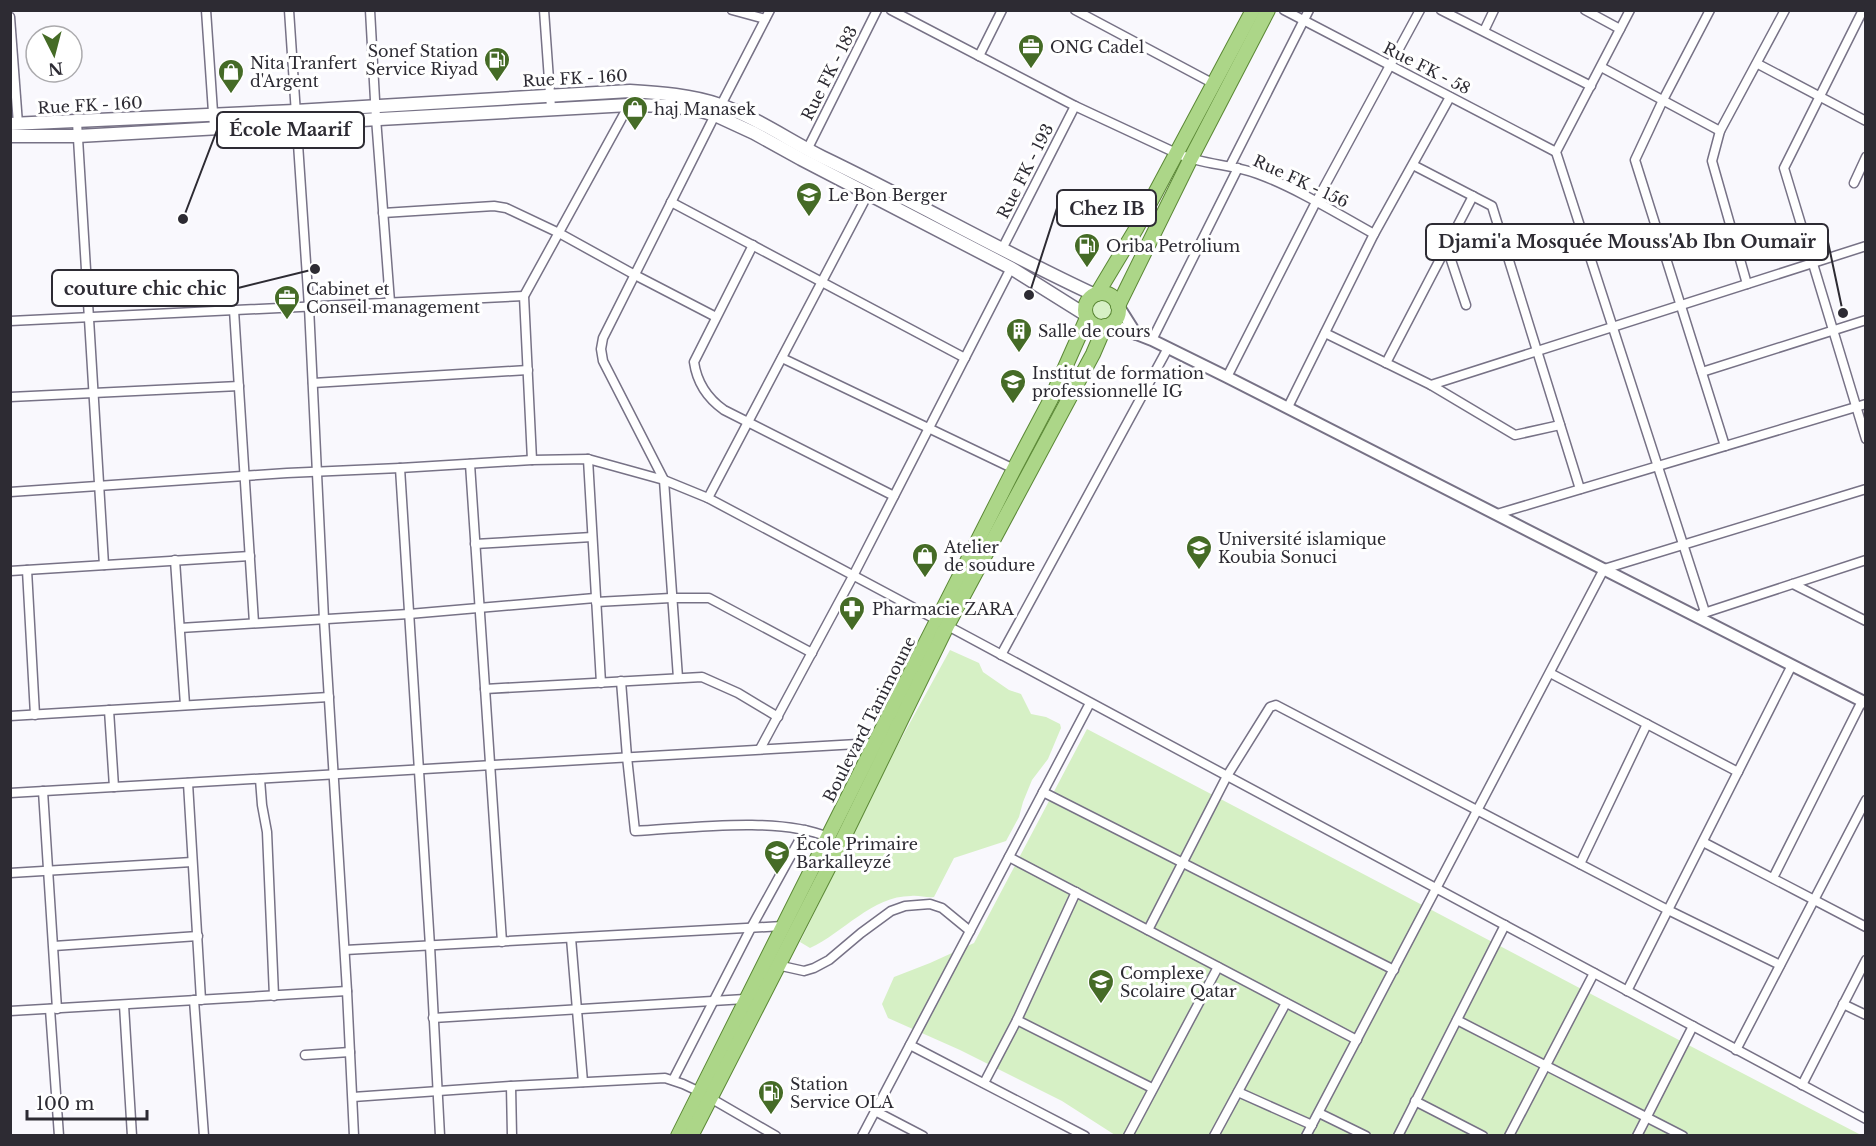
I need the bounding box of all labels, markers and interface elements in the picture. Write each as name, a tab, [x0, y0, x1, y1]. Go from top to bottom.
street label: Rue FK - 183	[797, 22, 861, 124]
north arrow	[24, 24, 84, 84]
office icon: ONG Cadel	[1016, 32, 1046, 70]
place label: ONG Cadel	[1050, 37, 1144, 57]
street label: Rue FK - 58	[1380, 37, 1474, 99]
place label: Sonef Station Service Riyad	[366, 41, 478, 79]
fuel station icon: Sonef Station Service Riyad	[482, 45, 512, 83]
place label: Nita Tranfert d'Argent	[250, 53, 357, 91]
shop icon: Nita Tranfert d'Argent	[216, 57, 246, 95]
text: N	[47, 58, 64, 80]
street label: Rue FK - 160	[522, 65, 628, 91]
street label: Rue FK - 160	[37, 92, 143, 118]
shop icon: haj Manasek	[620, 94, 650, 132]
place label: haj Manasek	[654, 99, 756, 119]
callout: École Maarif	[217, 112, 364, 148]
text: École Maarif	[229, 118, 353, 141]
street label: Rue FK - 193	[993, 120, 1057, 222]
street label: Rue FK - 156	[1250, 150, 1352, 212]
school or university icon: Le Bon Berger	[794, 180, 824, 218]
place label: Le Bon Berger	[828, 185, 947, 205]
callout: Chez IB	[1057, 190, 1156, 226]
text: Chez IB	[1069, 198, 1145, 220]
callout: Djami'a Mosquée Mouss'Ab Ibn Oumaïr	[1426, 224, 1828, 260]
fuel station icon: Oriba Petrolium	[1072, 231, 1102, 269]
text: Djami'a Mosquée Mouss'Ab Ibn Oumaïr	[1438, 231, 1816, 253]
place label: Oriba Petrolium	[1106, 236, 1240, 256]
callout: couture chic chic	[52, 270, 238, 306]
text: couture chic chic	[64, 278, 226, 300]
place label: Cabinet et Conseil management	[306, 279, 480, 317]
office icon: Cabinet et Conseil management	[272, 283, 302, 321]
building icon: Salle de cours	[1004, 316, 1034, 354]
place label: Salle de cours	[1038, 321, 1151, 341]
place label: Institut de formation professionnelle IG	[1032, 363, 1204, 401]
school or university icon: Institut de formation professionnelle IG	[998, 367, 1028, 405]
place label: Université islamique Koubia Sonuci	[1218, 529, 1386, 567]
school or university icon: Université islamique Koubia Sonuci	[1184, 533, 1214, 571]
place label: Atelier de soudure	[943, 537, 1035, 575]
shop icon: Atelier de soudure	[910, 541, 940, 579]
pharmacy icon: Pharmacie ZARA	[837, 594, 867, 632]
place label: Pharmacie ZARA	[872, 599, 1015, 619]
street label: Boulevard Tanimoune	[818, 633, 920, 805]
place label: École Primaire Barkalleyzé	[796, 834, 918, 872]
school or university icon: École Primaire Barkalleyzé	[762, 838, 792, 876]
place label: Complexe Scolaire Qatar	[1120, 963, 1237, 1001]
school or university icon: Complexe Scolaire Qatar	[1086, 967, 1116, 1005]
place label: Station Service OLA	[790, 1074, 894, 1112]
fuel station icon: Station Service OLA	[756, 1078, 786, 1116]
scale bar	[27, 1083, 147, 1121]
text: 100 m	[36, 1093, 94, 1115]

